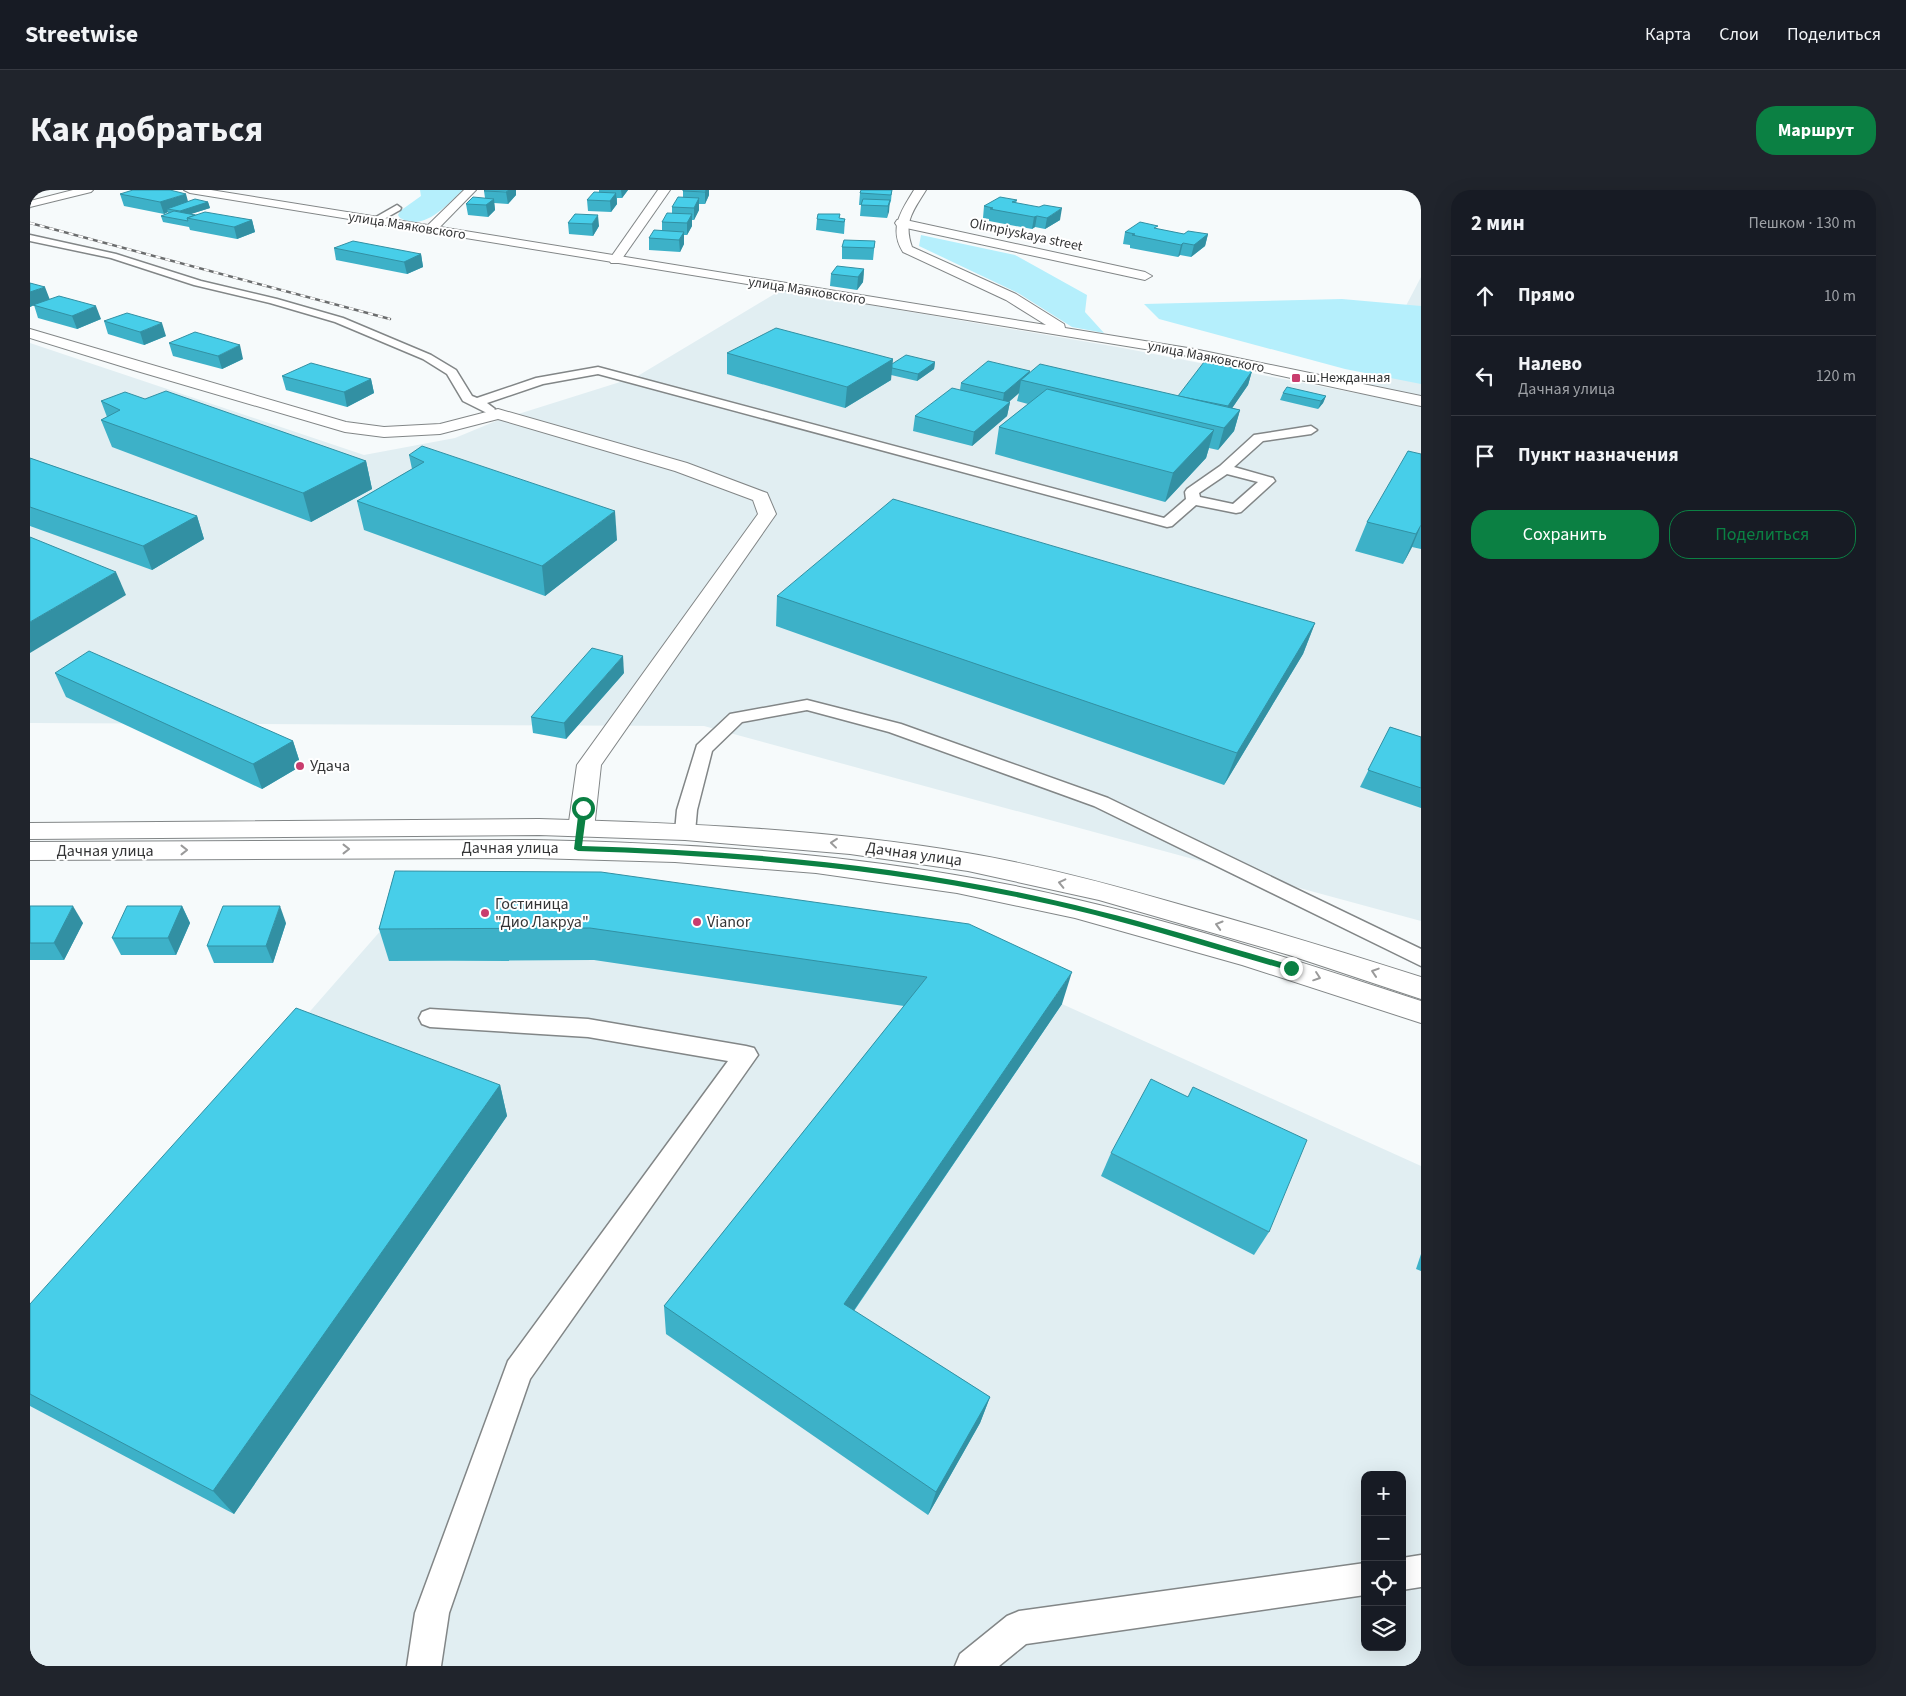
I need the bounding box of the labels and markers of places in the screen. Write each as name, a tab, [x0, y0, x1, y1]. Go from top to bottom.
place label: ш.Нежданная	[1306, 368, 1390, 388]
marker: ш.Нежданная	[1290, 372, 1302, 384]
place label: Удача	[310, 755, 350, 777]
marker: Удача	[294, 760, 306, 772]
place label: Гостиница "Дио Лакруа"	[495, 893, 589, 933]
marker: Гостиница "Дио Лакруа"	[479, 907, 491, 919]
place label: Vianor	[707, 911, 751, 933]
marker: Vianor	[691, 916, 703, 928]

